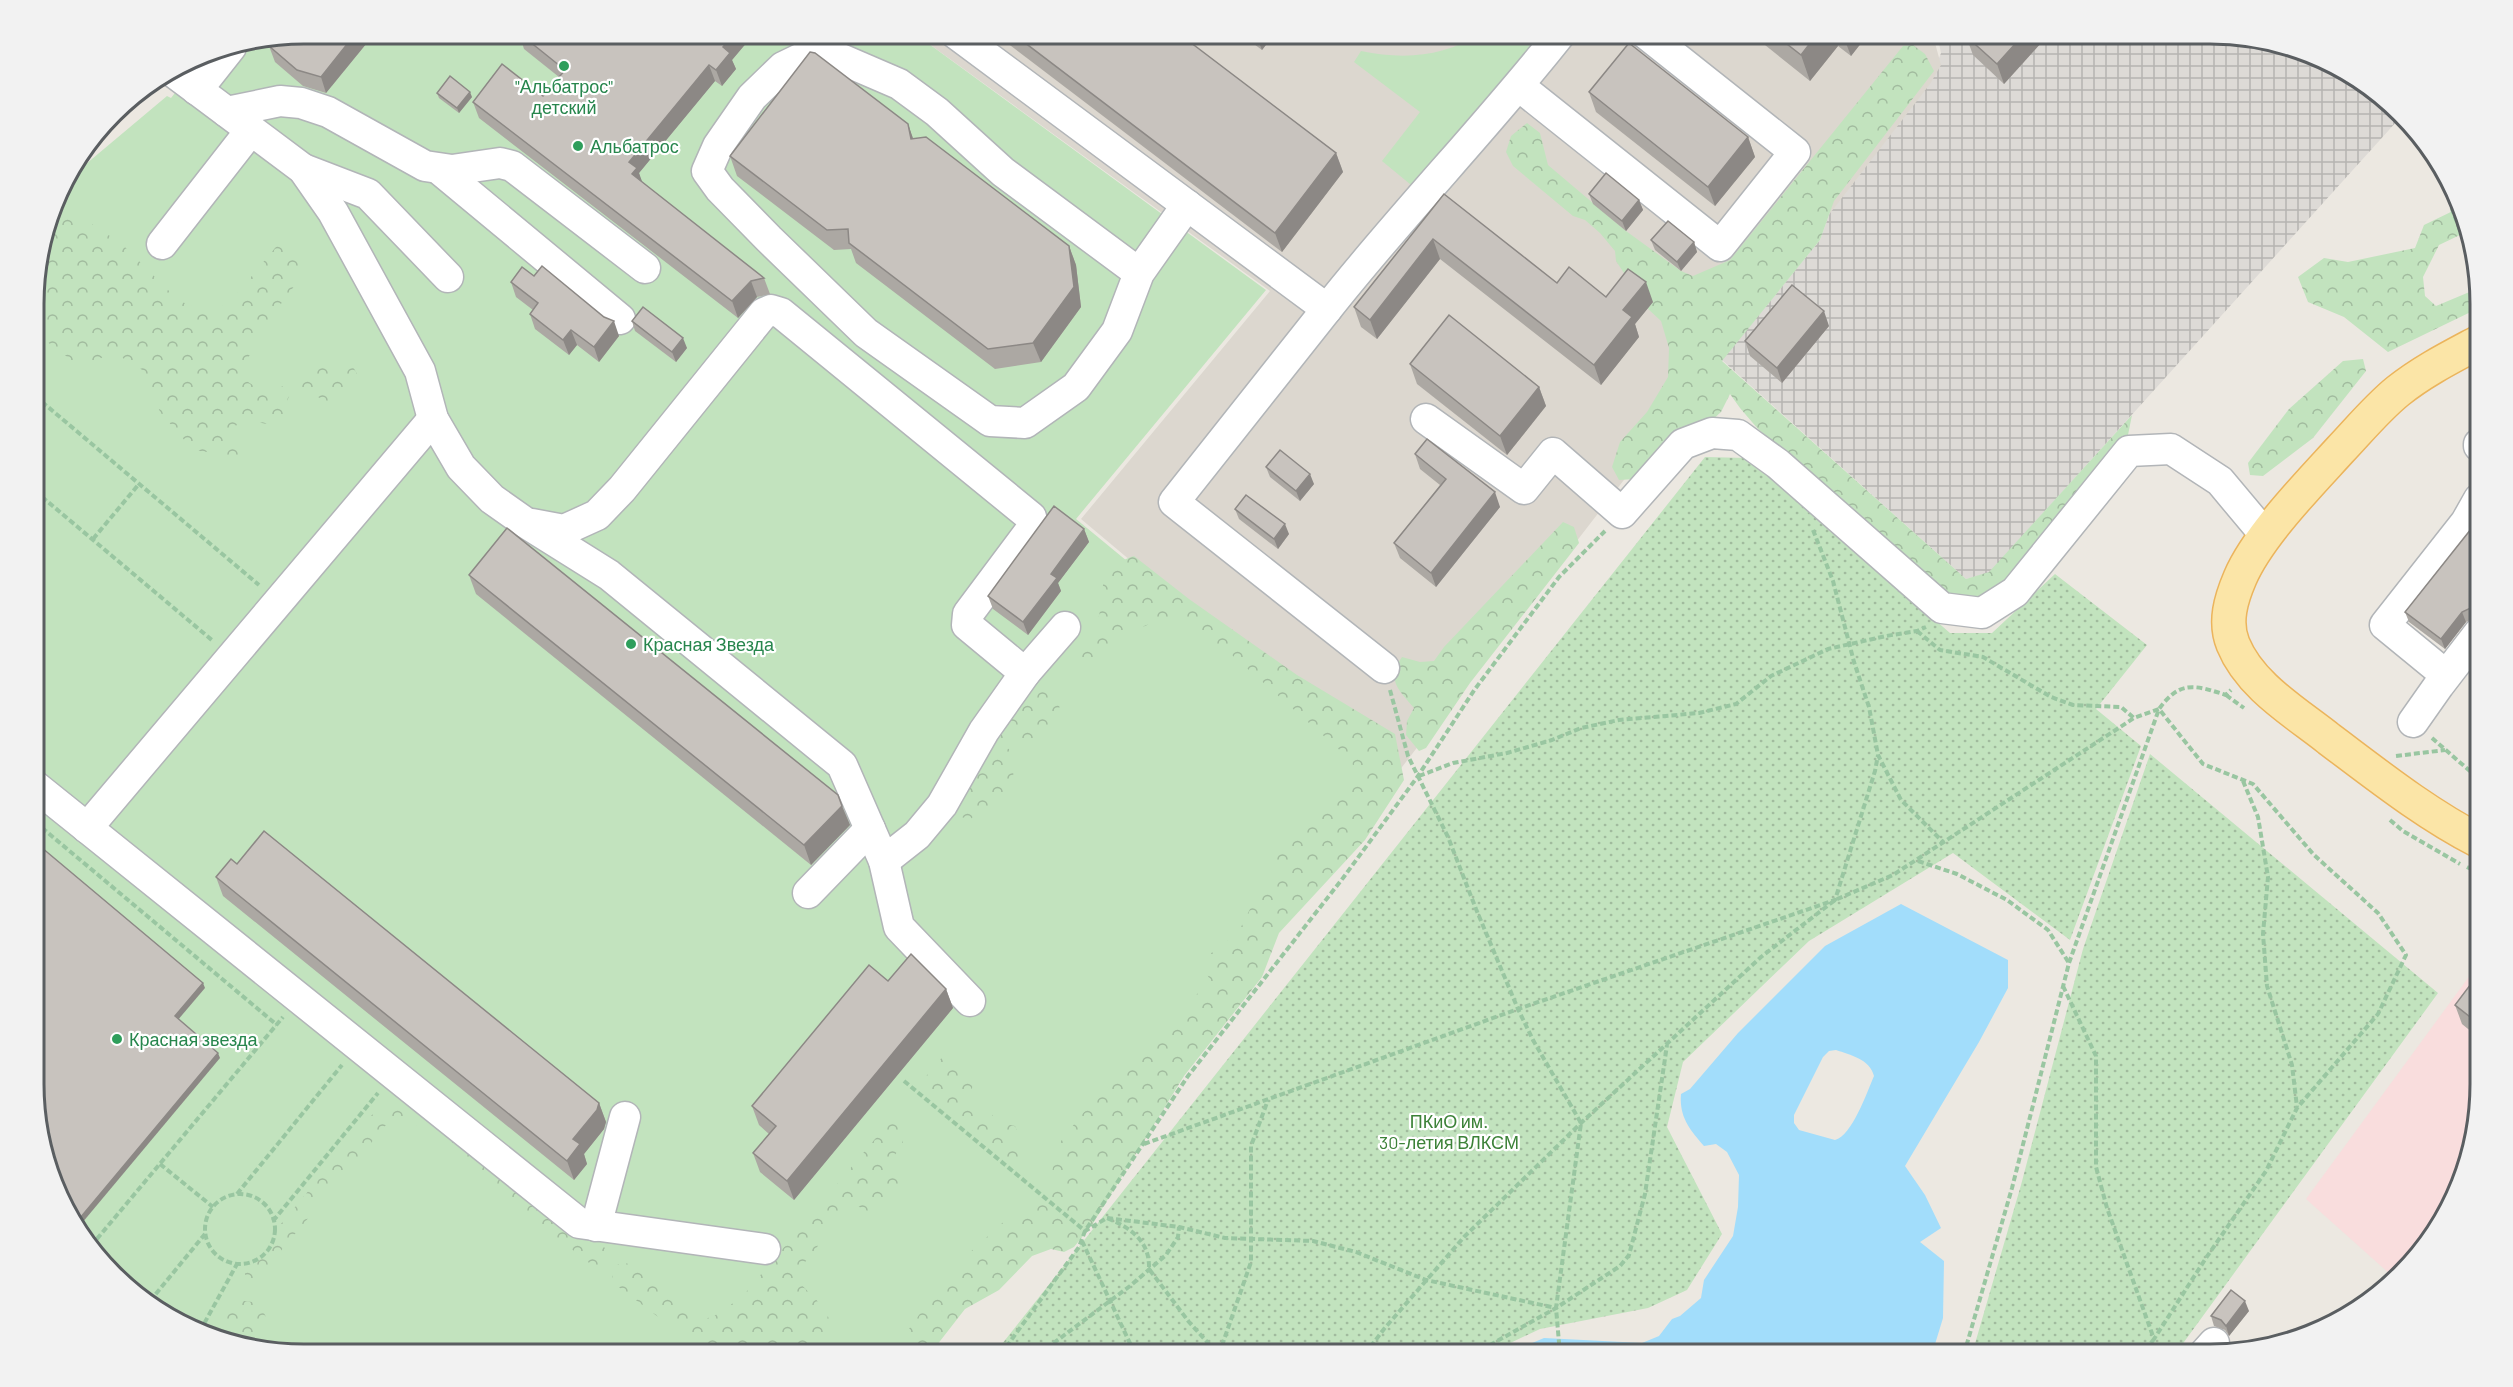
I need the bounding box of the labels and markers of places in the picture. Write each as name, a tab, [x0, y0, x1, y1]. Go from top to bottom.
marker: "Альбатрос" детский	[557, 59, 571, 73]
place label: "Альбатрос" детский	[515, 75, 613, 118]
place label: Альбатрос	[590, 135, 679, 157]
marker: Альбатрос	[571, 139, 585, 153]
place label: Красная Звезда	[643, 633, 775, 655]
marker: Красная Звезда	[624, 637, 638, 651]
place label: Красная звезда	[129, 1028, 258, 1050]
marker: Красная звезда	[110, 1032, 124, 1046]

